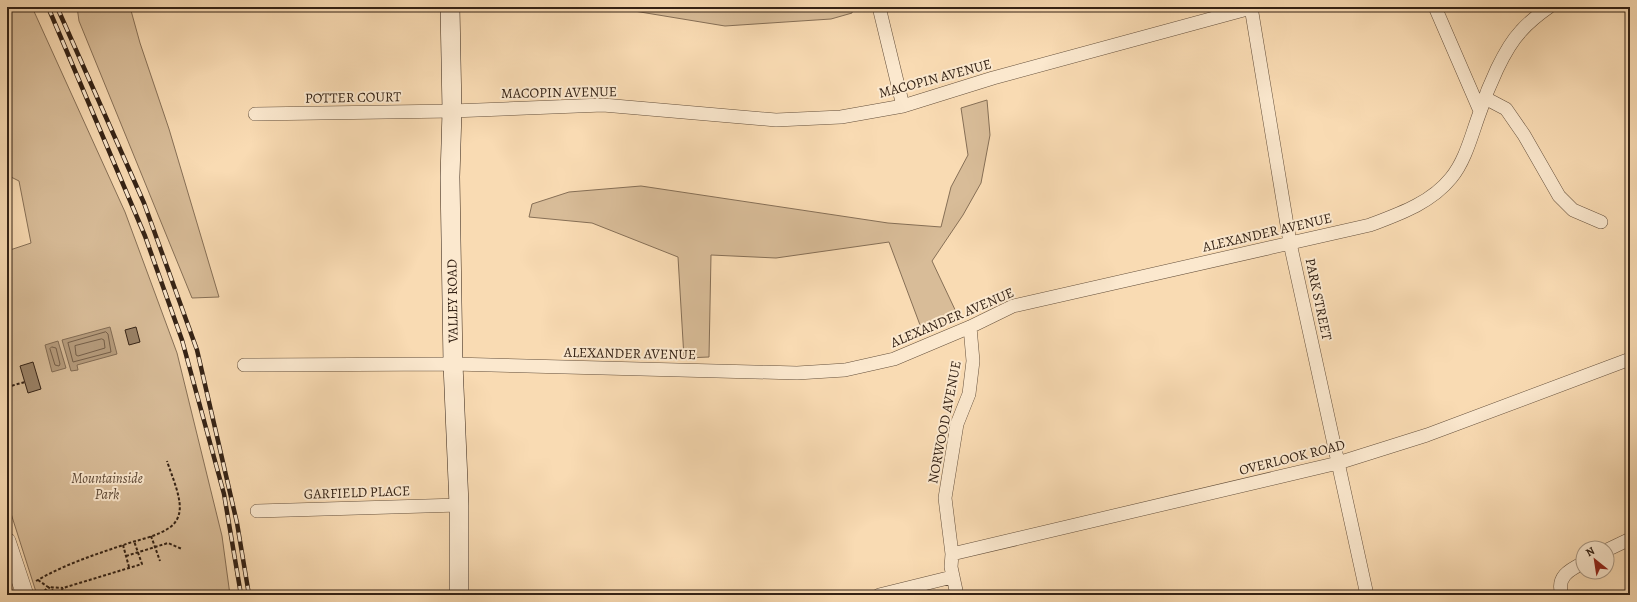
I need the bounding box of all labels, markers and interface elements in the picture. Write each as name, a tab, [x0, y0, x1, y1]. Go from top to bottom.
street label: MACOPIN AVENUE	[877, 54, 994, 103]
street label: MACOPIN AVENUE	[501, 82, 617, 103]
street label: POTTER COURT	[305, 87, 402, 108]
street label: ALEXANDER AVENUE	[1200, 208, 1334, 257]
street label: PARK STREET	[1301, 256, 1337, 342]
street label: VALLEY ROAD	[442, 259, 463, 344]
street label: ALEXANDER AVENUE	[887, 283, 1017, 352]
street label: ALEXANDER AVENUE	[563, 343, 696, 364]
street label: NORWOOD AVENUE	[923, 359, 966, 485]
street label: OVERLOOK ROAD	[1237, 435, 1347, 480]
park label: Mountainside Park	[71, 469, 143, 504]
street label: GARFIELD PLACE	[304, 481, 410, 504]
north arrow	[1575, 540, 1615, 580]
text: N	[1583, 543, 1597, 560]

